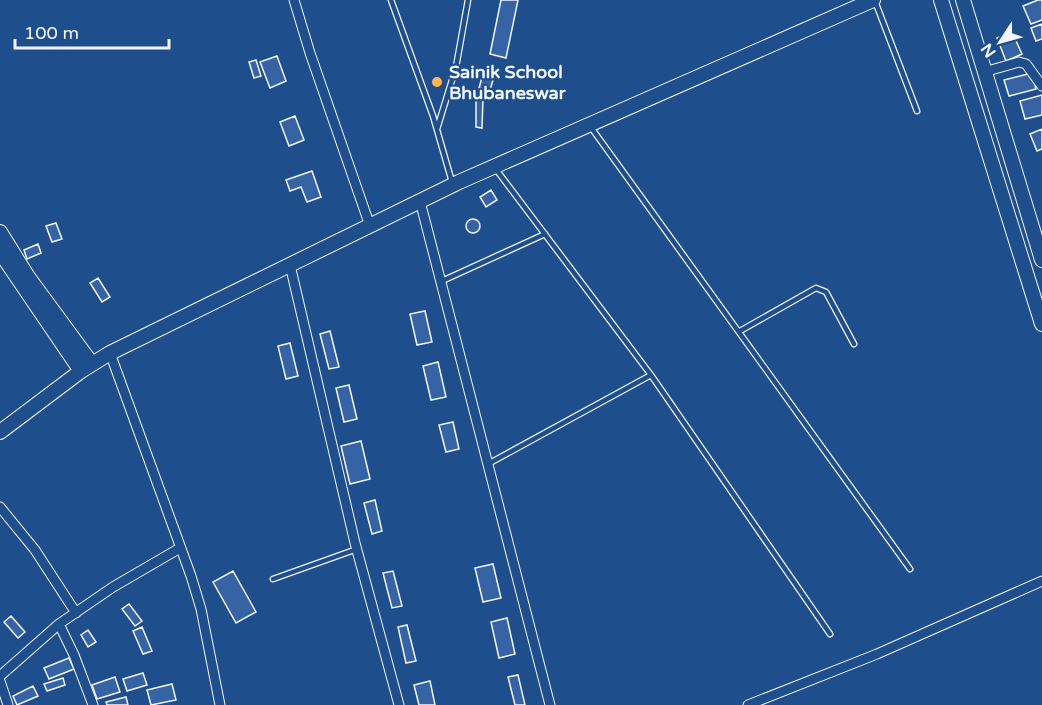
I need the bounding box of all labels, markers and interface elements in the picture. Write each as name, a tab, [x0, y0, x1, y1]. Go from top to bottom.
scale bar	[15, 12, 170, 50]
north arrow	[970, 12, 1030, 72]
text: 100 m	[24, 22, 79, 44]
text: N	[977, 39, 1001, 61]
place label: Sainik School Bhubaneswar	[449, 61, 567, 104]
marker: Sainik School Bhubaneswar	[430, 75, 444, 89]

